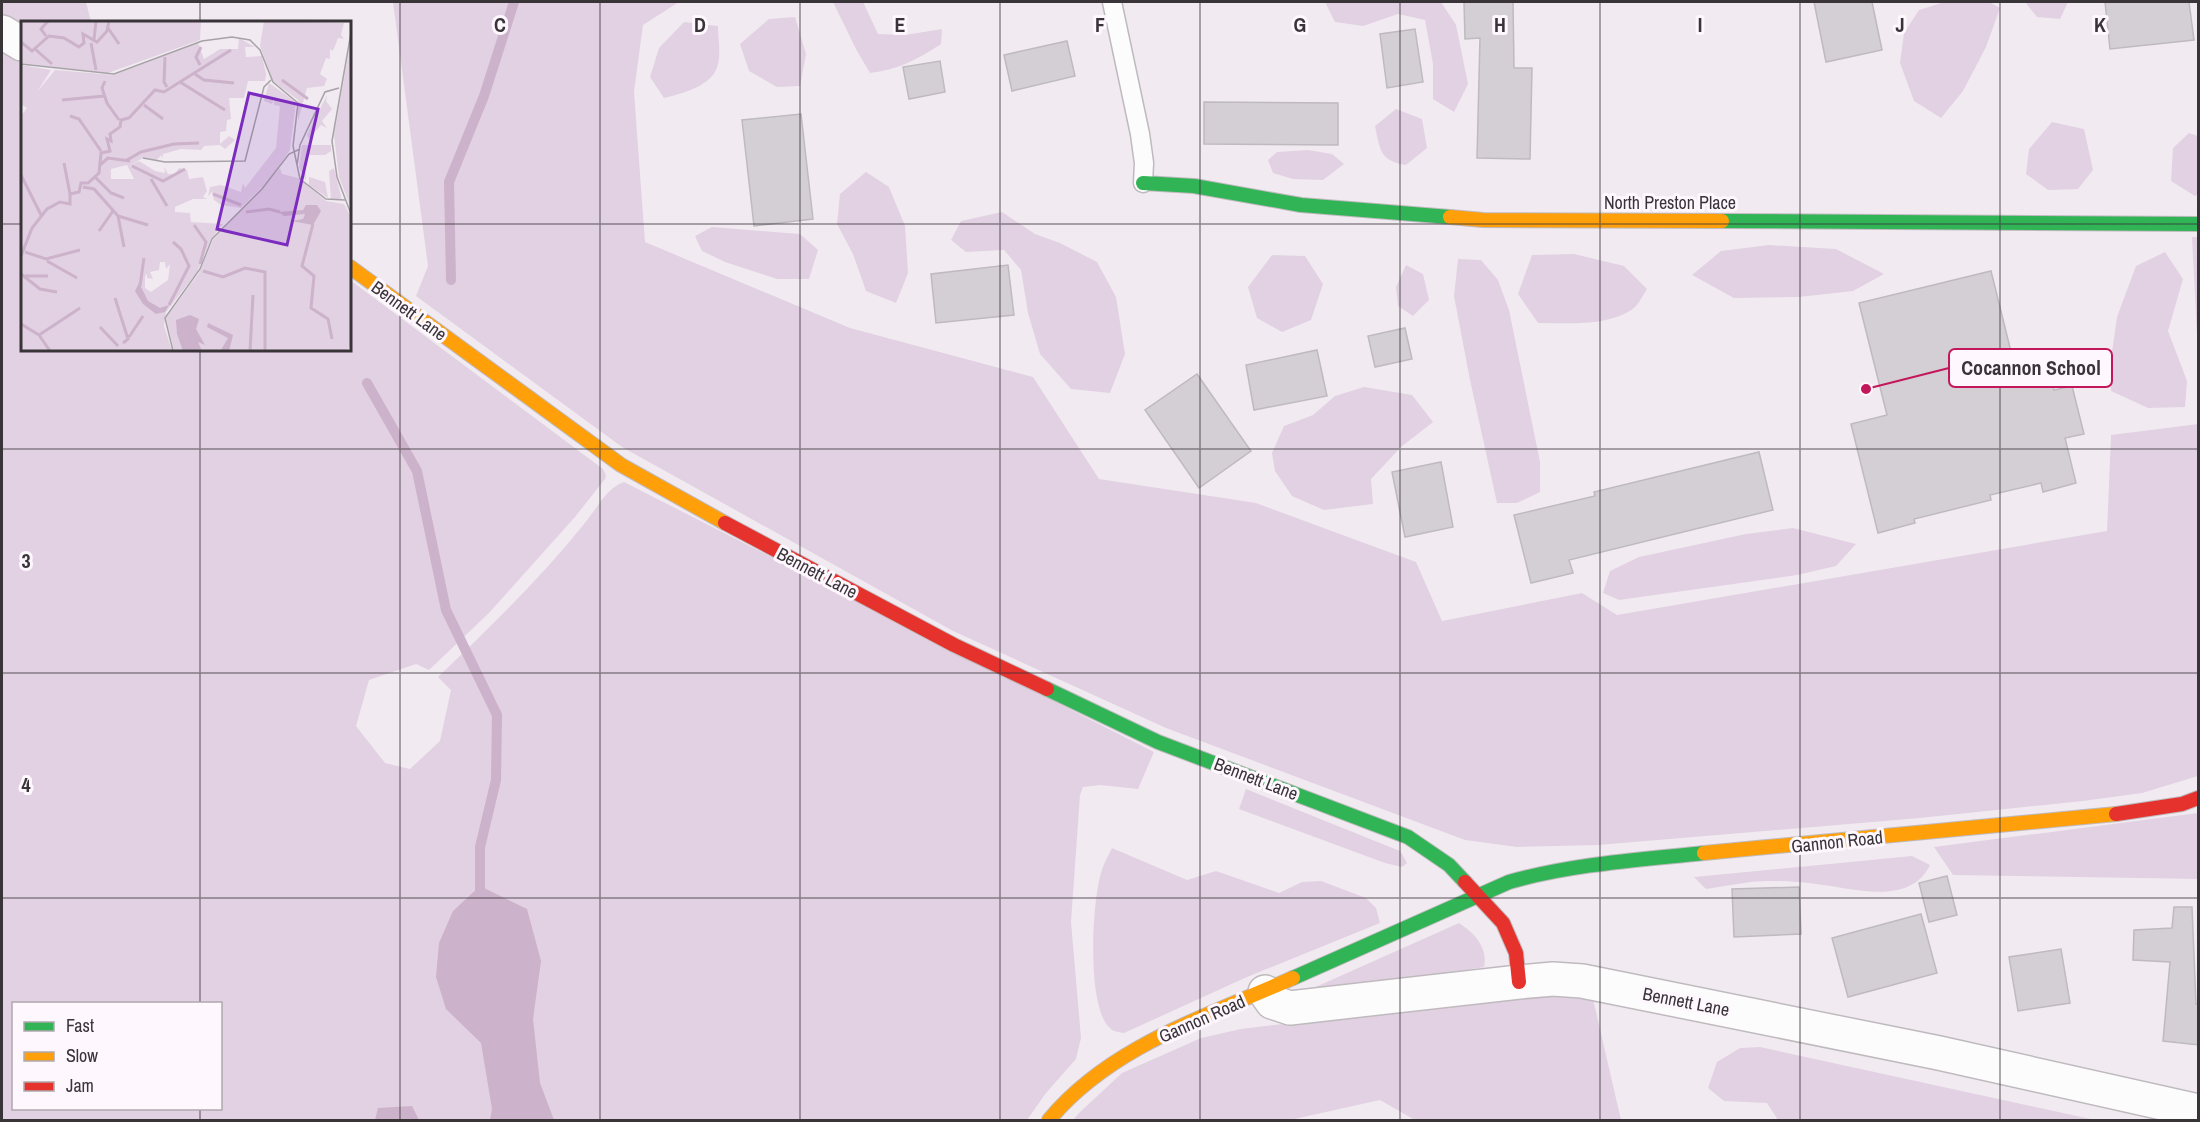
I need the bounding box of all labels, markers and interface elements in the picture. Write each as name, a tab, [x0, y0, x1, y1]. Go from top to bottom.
text: C	[494, 11, 506, 38]
text: D	[694, 11, 706, 38]
text: E	[895, 11, 906, 38]
text: F	[1095, 11, 1105, 38]
text: G	[1294, 11, 1306, 38]
text: H	[1494, 11, 1506, 38]
text: I	[1698, 11, 1702, 38]
text: J	[1895, 11, 1905, 38]
text: K	[2094, 11, 2106, 38]
inset map	[21, 21, 351, 351]
street label: North Preston Place	[1604, 190, 1736, 215]
street label: Bennett Lane	[366, 275, 452, 347]
callout: Cocannon School	[1949, 349, 2112, 387]
text: Cocannon School	[1961, 354, 2101, 381]
street label: Bennett Lane	[773, 541, 862, 604]
text: 3	[21, 547, 31, 574]
street label: Bennett Lane	[1211, 751, 1302, 806]
text: 4	[21, 771, 31, 798]
street label: Gannon Road	[1790, 824, 1884, 859]
street label: Bennett Lane	[1641, 981, 1732, 1022]
street label: Gannon Road	[1155, 988, 1249, 1049]
legend	[12, 1002, 222, 1110]
text: Fast	[66, 1013, 94, 1038]
text: Slow	[66, 1043, 98, 1068]
text: Jam	[66, 1073, 94, 1098]

